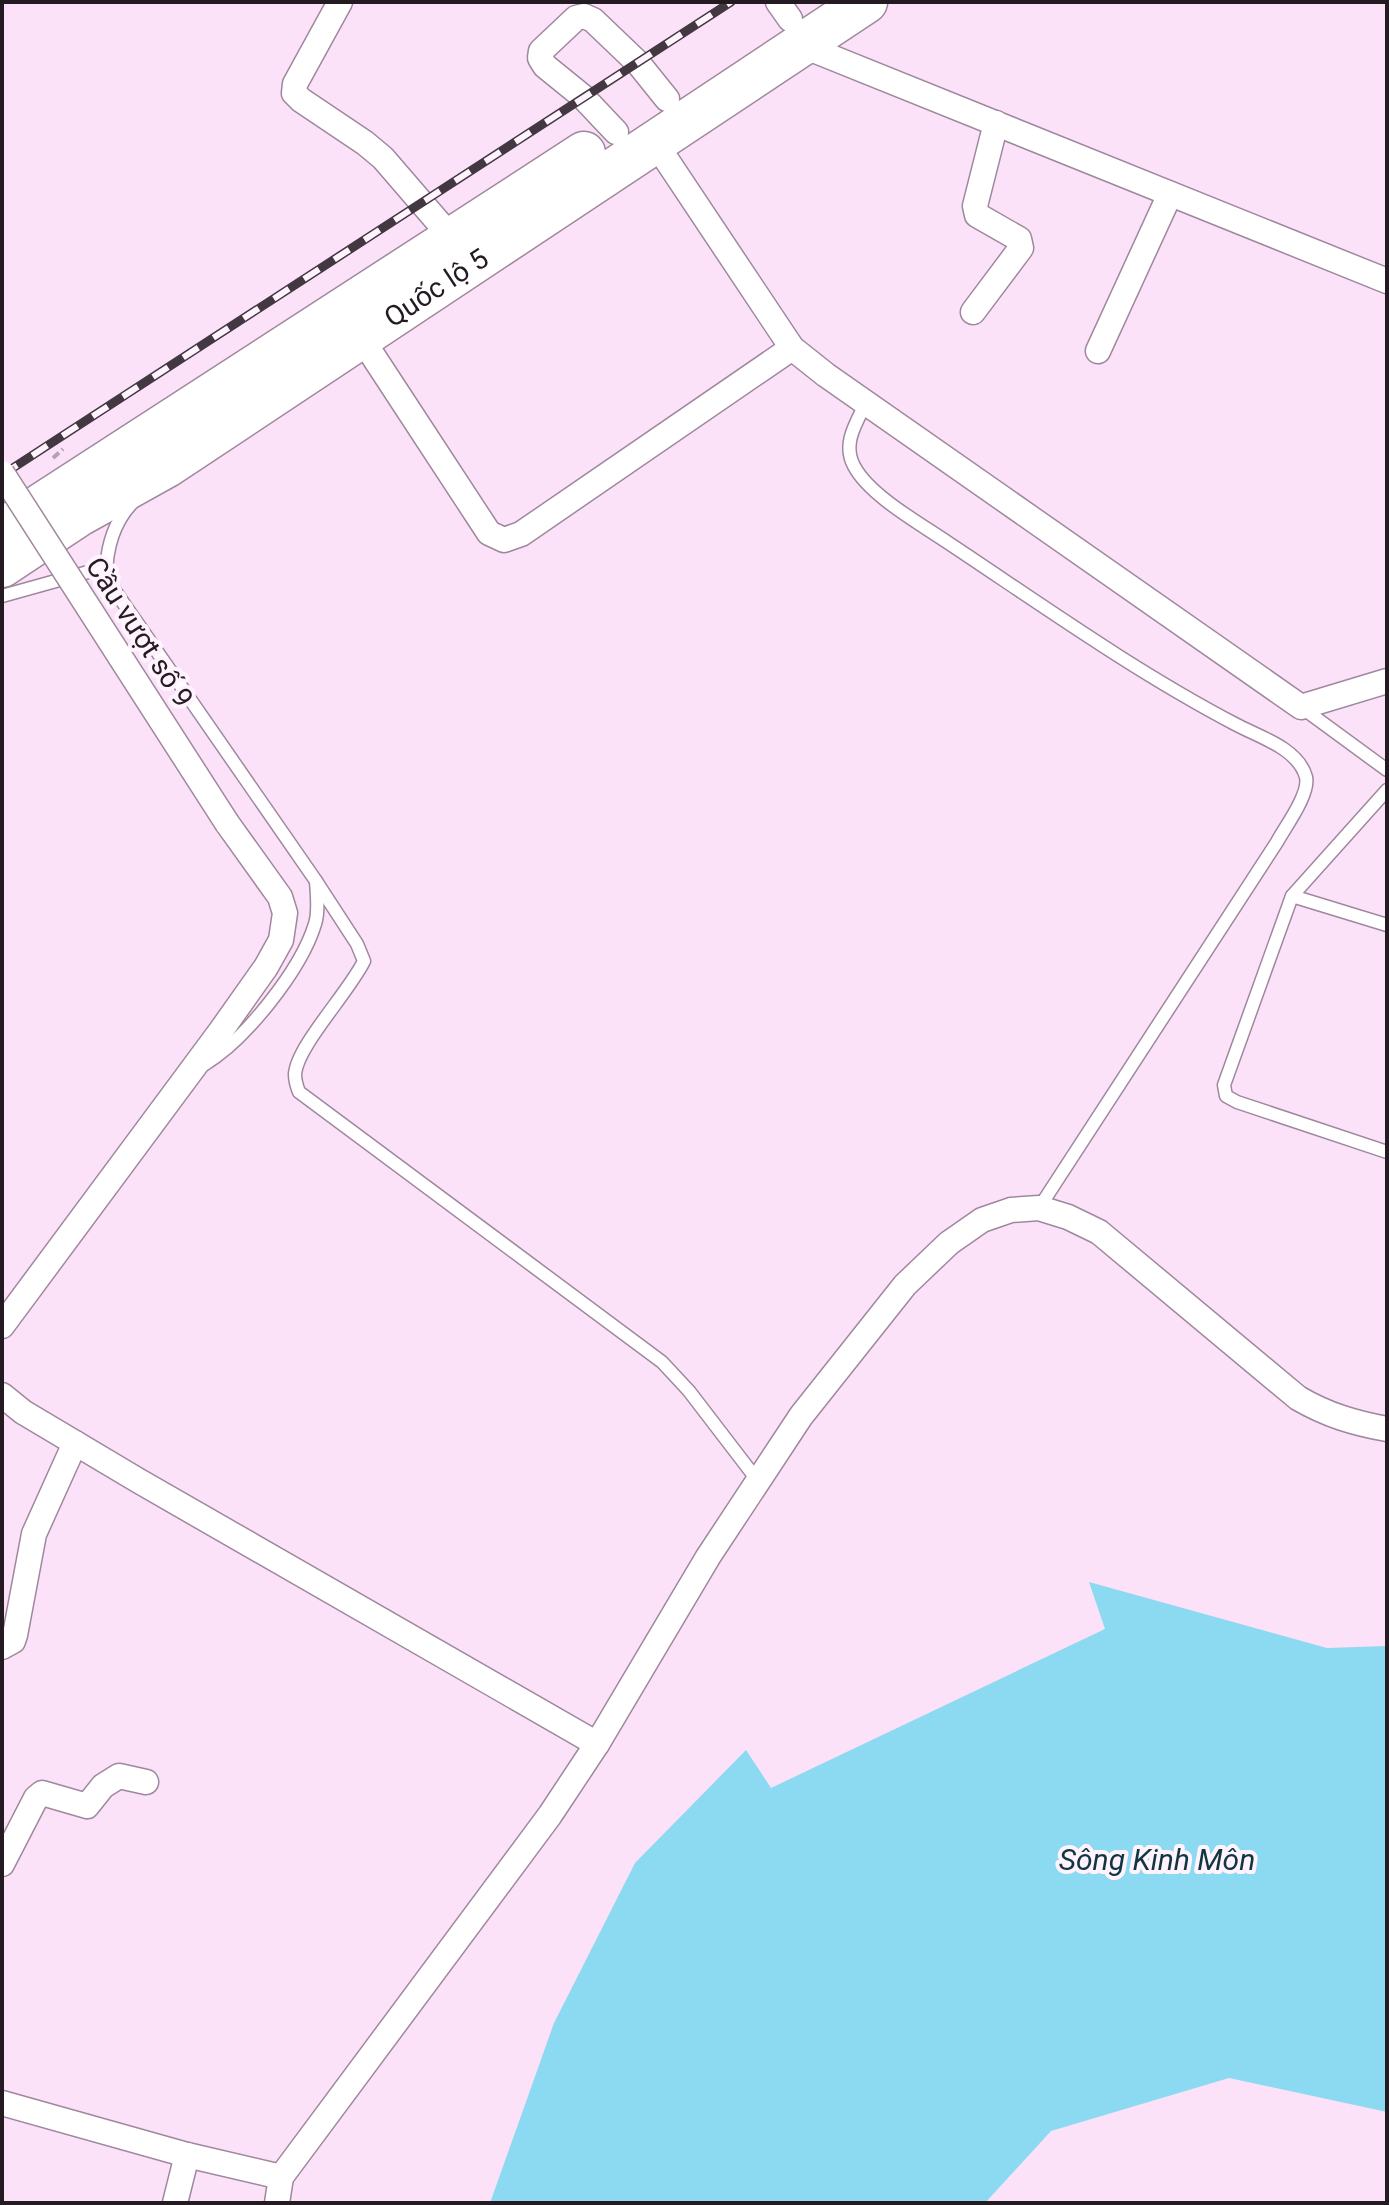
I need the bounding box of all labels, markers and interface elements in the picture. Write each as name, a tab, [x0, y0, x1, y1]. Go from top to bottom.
street label: Quốc lộ 5	[378, 242, 495, 334]
street label: Cầu vượt số 9	[79, 551, 200, 713]
water label: Sông Kinh Môn	[1059, 1842, 1255, 1877]

